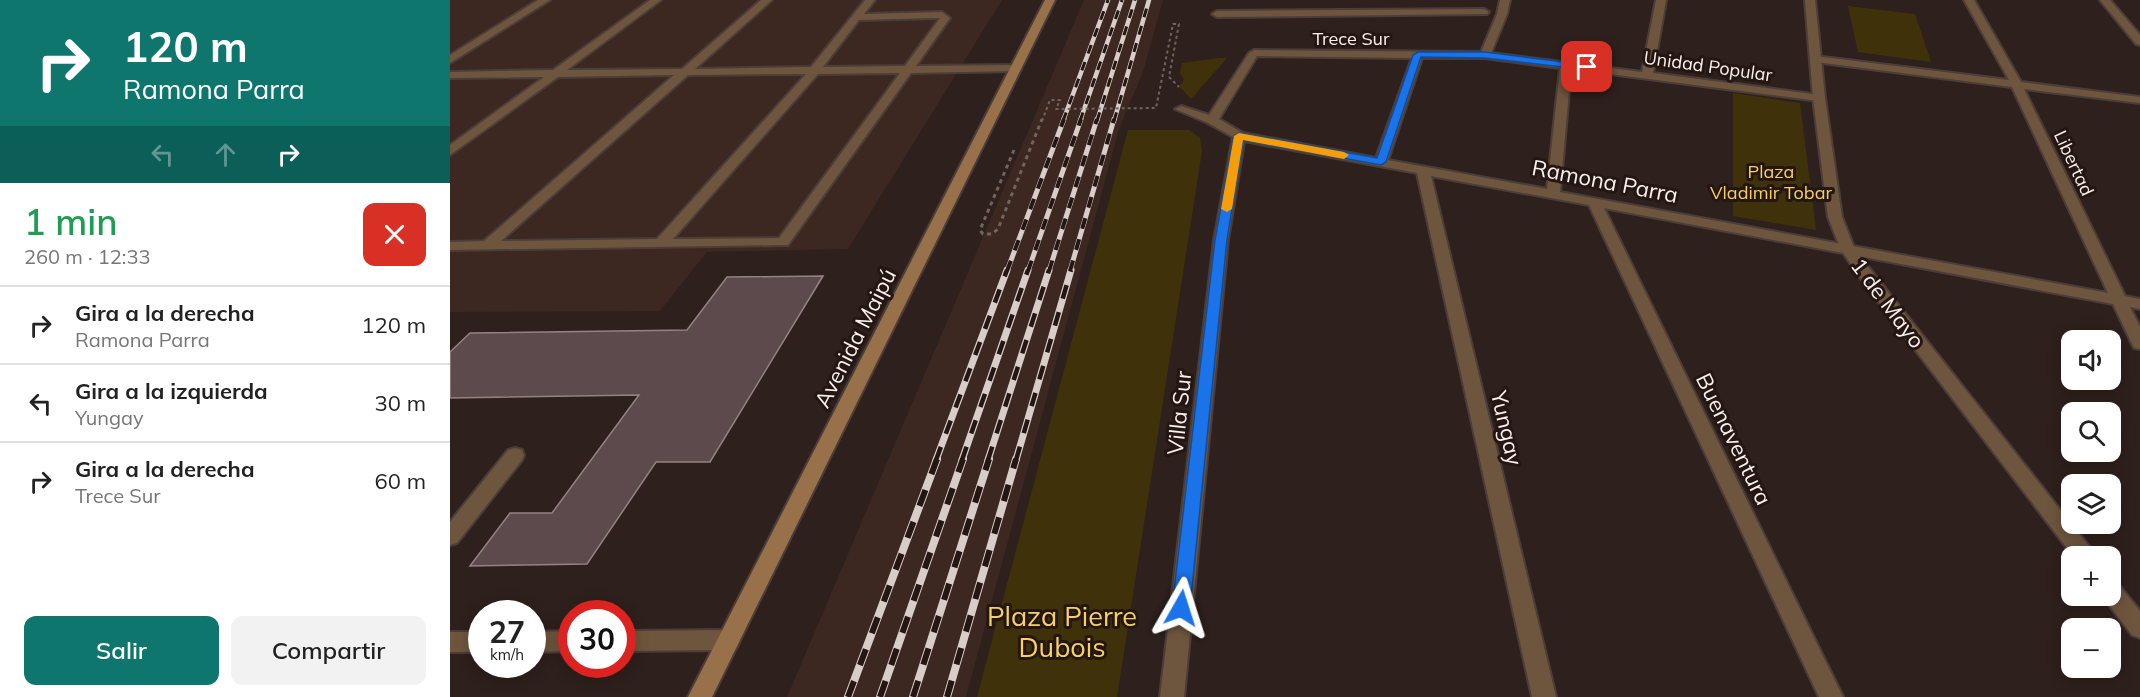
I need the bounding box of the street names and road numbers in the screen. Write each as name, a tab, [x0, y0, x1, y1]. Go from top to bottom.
street label: Trece Sur	[1312, 27, 1390, 50]
street label: Unidad Popular	[1642, 46, 1774, 86]
street label: Libertad	[2049, 127, 2099, 199]
street label: Ramona Parra	[1530, 153, 1680, 209]
street label: 1 de Mayo	[1845, 252, 1931, 354]
street label: Avenida Maipú	[808, 264, 902, 412]
street label: Buenaventura	[1690, 368, 1778, 510]
street label: Villa Sur	[1161, 370, 1197, 456]
street label: Yungay	[1485, 387, 1529, 468]

